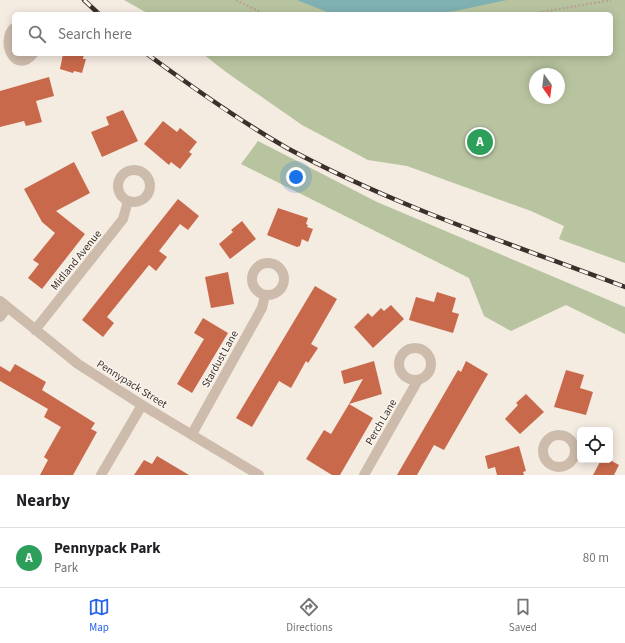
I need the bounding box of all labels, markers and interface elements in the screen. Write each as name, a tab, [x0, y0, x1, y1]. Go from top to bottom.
search box	[12, 12, 613, 56]
icon: search	[26, 23, 48, 45]
text: Search here	[58, 24, 132, 45]
north arrow	[529, 68, 565, 104]
pin: A	[467, 127, 493, 157]
your location	[286, 167, 306, 187]
street label: Midland Avenue	[47, 226, 105, 293]
street label: Stardust Lane	[198, 327, 242, 390]
street label: Pennypack Street	[94, 356, 170, 412]
street label: Perch Lane	[362, 396, 400, 448]
map controls	[577, 427, 613, 463]
button: locate	[577, 427, 613, 463]
text: Nearby	[16, 489, 70, 513]
text: Pennypack Park	[54, 538, 160, 559]
text: A	[25, 549, 33, 567]
text: 80 m	[583, 549, 609, 567]
text: Park	[54, 559, 78, 577]
tab: Map	[88, 596, 110, 635]
tab: Directions	[286, 596, 333, 635]
tab: Saved	[509, 596, 537, 635]

